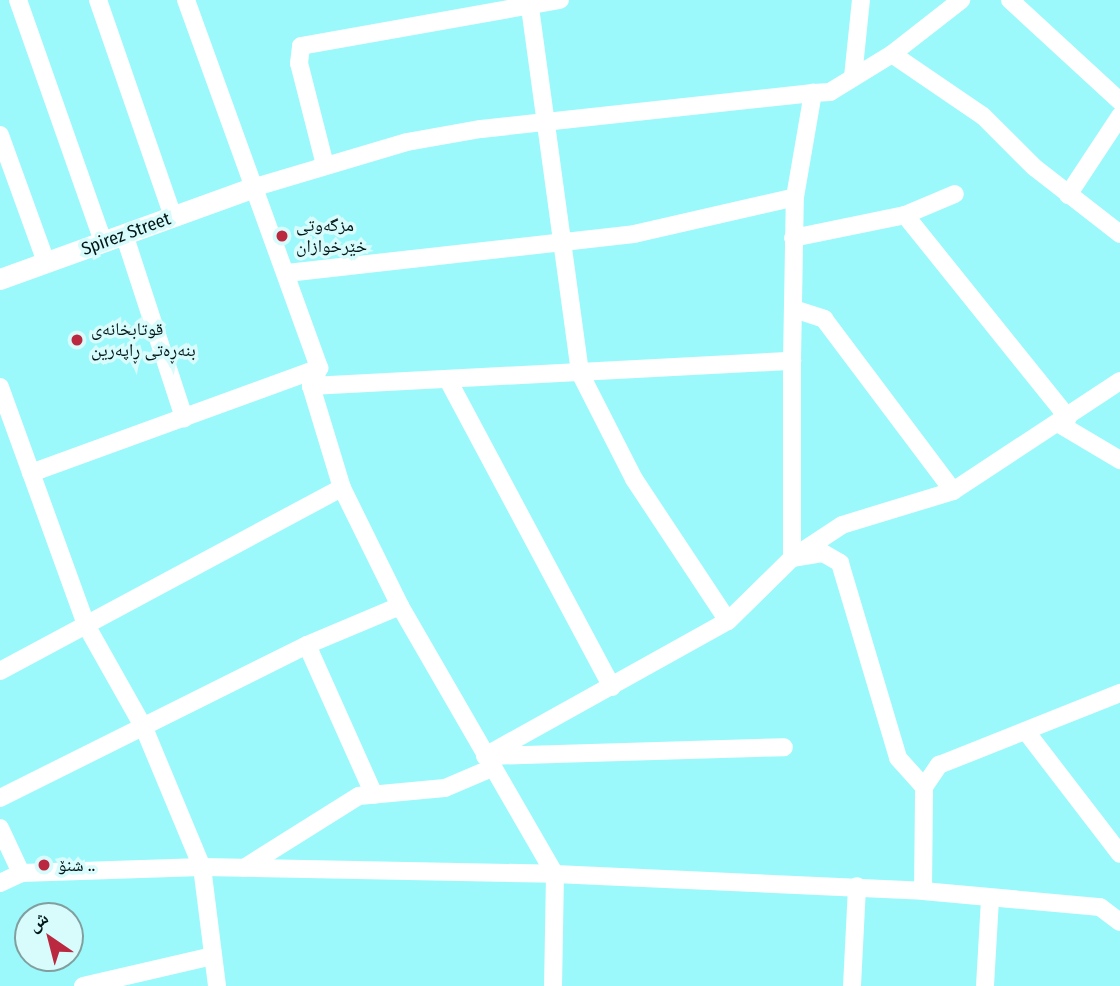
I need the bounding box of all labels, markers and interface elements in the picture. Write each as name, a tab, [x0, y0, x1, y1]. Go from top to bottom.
street label: Spirez Street	[79, 208, 173, 260]
place label: مزگەوتی خێرخوازان	[296, 215, 367, 258]
marker: مزگەوتی خێرخوازان	[274, 228, 290, 244]
place label: قوتابخانەی بنەڕەتی ڕاپەرین	[91, 319, 196, 362]
marker: قوتابخانەی بنەڕەتی ڕاپەرین	[69, 332, 85, 348]
place label: شنۆ ..	[58, 854, 95, 876]
marker: شنۆ ..	[36, 857, 52, 873]
north arrow	[14, 902, 84, 972]
text: ش	[23, 906, 53, 936]

